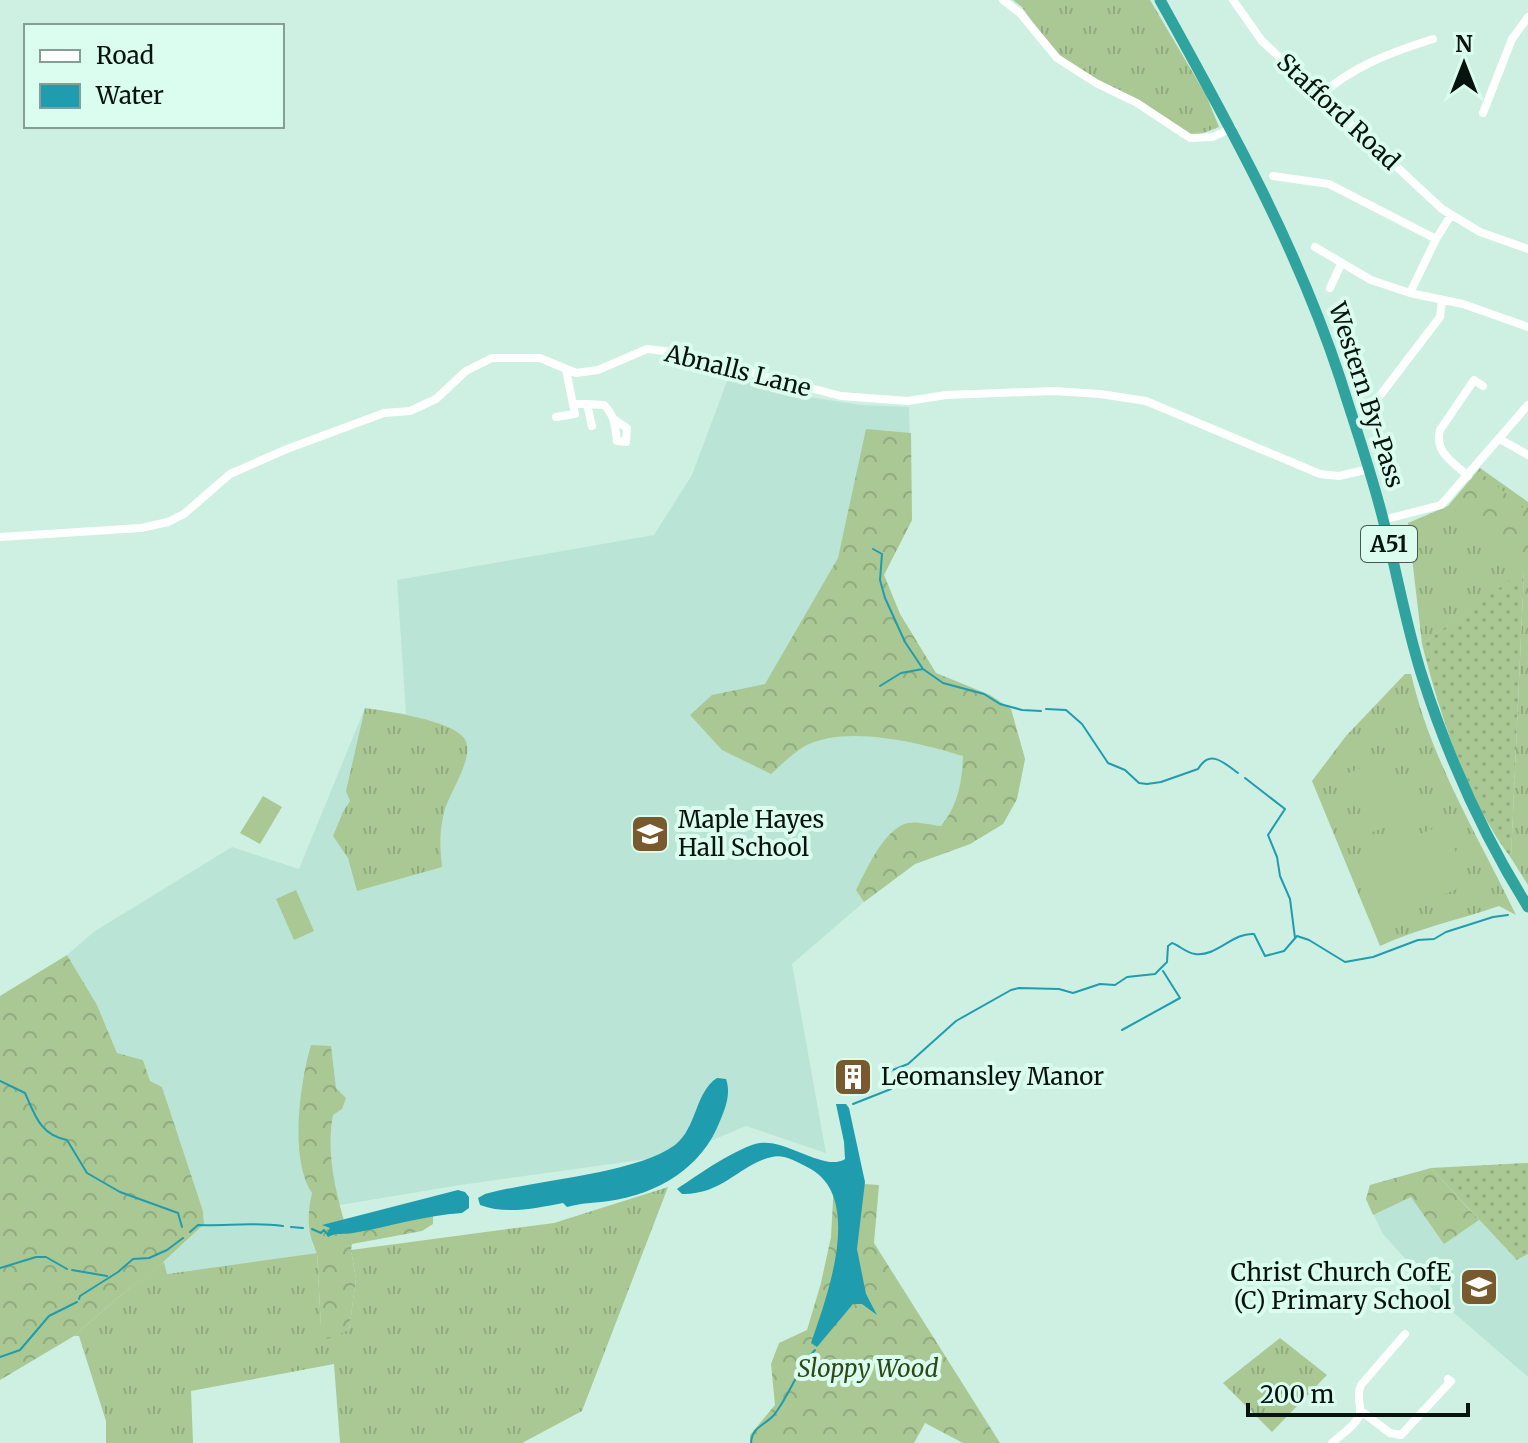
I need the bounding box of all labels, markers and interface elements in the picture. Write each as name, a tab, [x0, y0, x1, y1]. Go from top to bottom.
legend	[24, 24, 284, 128]
north arrow	[1424, 24, 1504, 104]
text: N	[1455, 30, 1473, 58]
text: Road	[96, 40, 154, 71]
street label: Stafford Road	[1270, 47, 1406, 176]
text: Water	[95, 80, 164, 111]
street label: Western By-Pass	[1322, 297, 1411, 491]
street label: Abnalls Lane	[661, 337, 814, 404]
road number: A51	[1361, 526, 1417, 562]
place label: Maple Hayes Hall School	[678, 804, 824, 863]
school or university icon: Maple Hayes Hall School	[629, 813, 671, 855]
building icon: Leomansley Manor	[832, 1056, 874, 1098]
place label: Leomansley Manor	[881, 1061, 1104, 1092]
place label: Christ Church CofE (C) Primary School	[1231, 1257, 1452, 1316]
school or university icon: Christ Church CofE (C) Primary School	[1458, 1266, 1500, 1308]
park label: Sloppy Wood	[798, 1353, 938, 1384]
scale bar	[1248, 1367, 1468, 1417]
text: 200 m	[1260, 1379, 1335, 1410]

